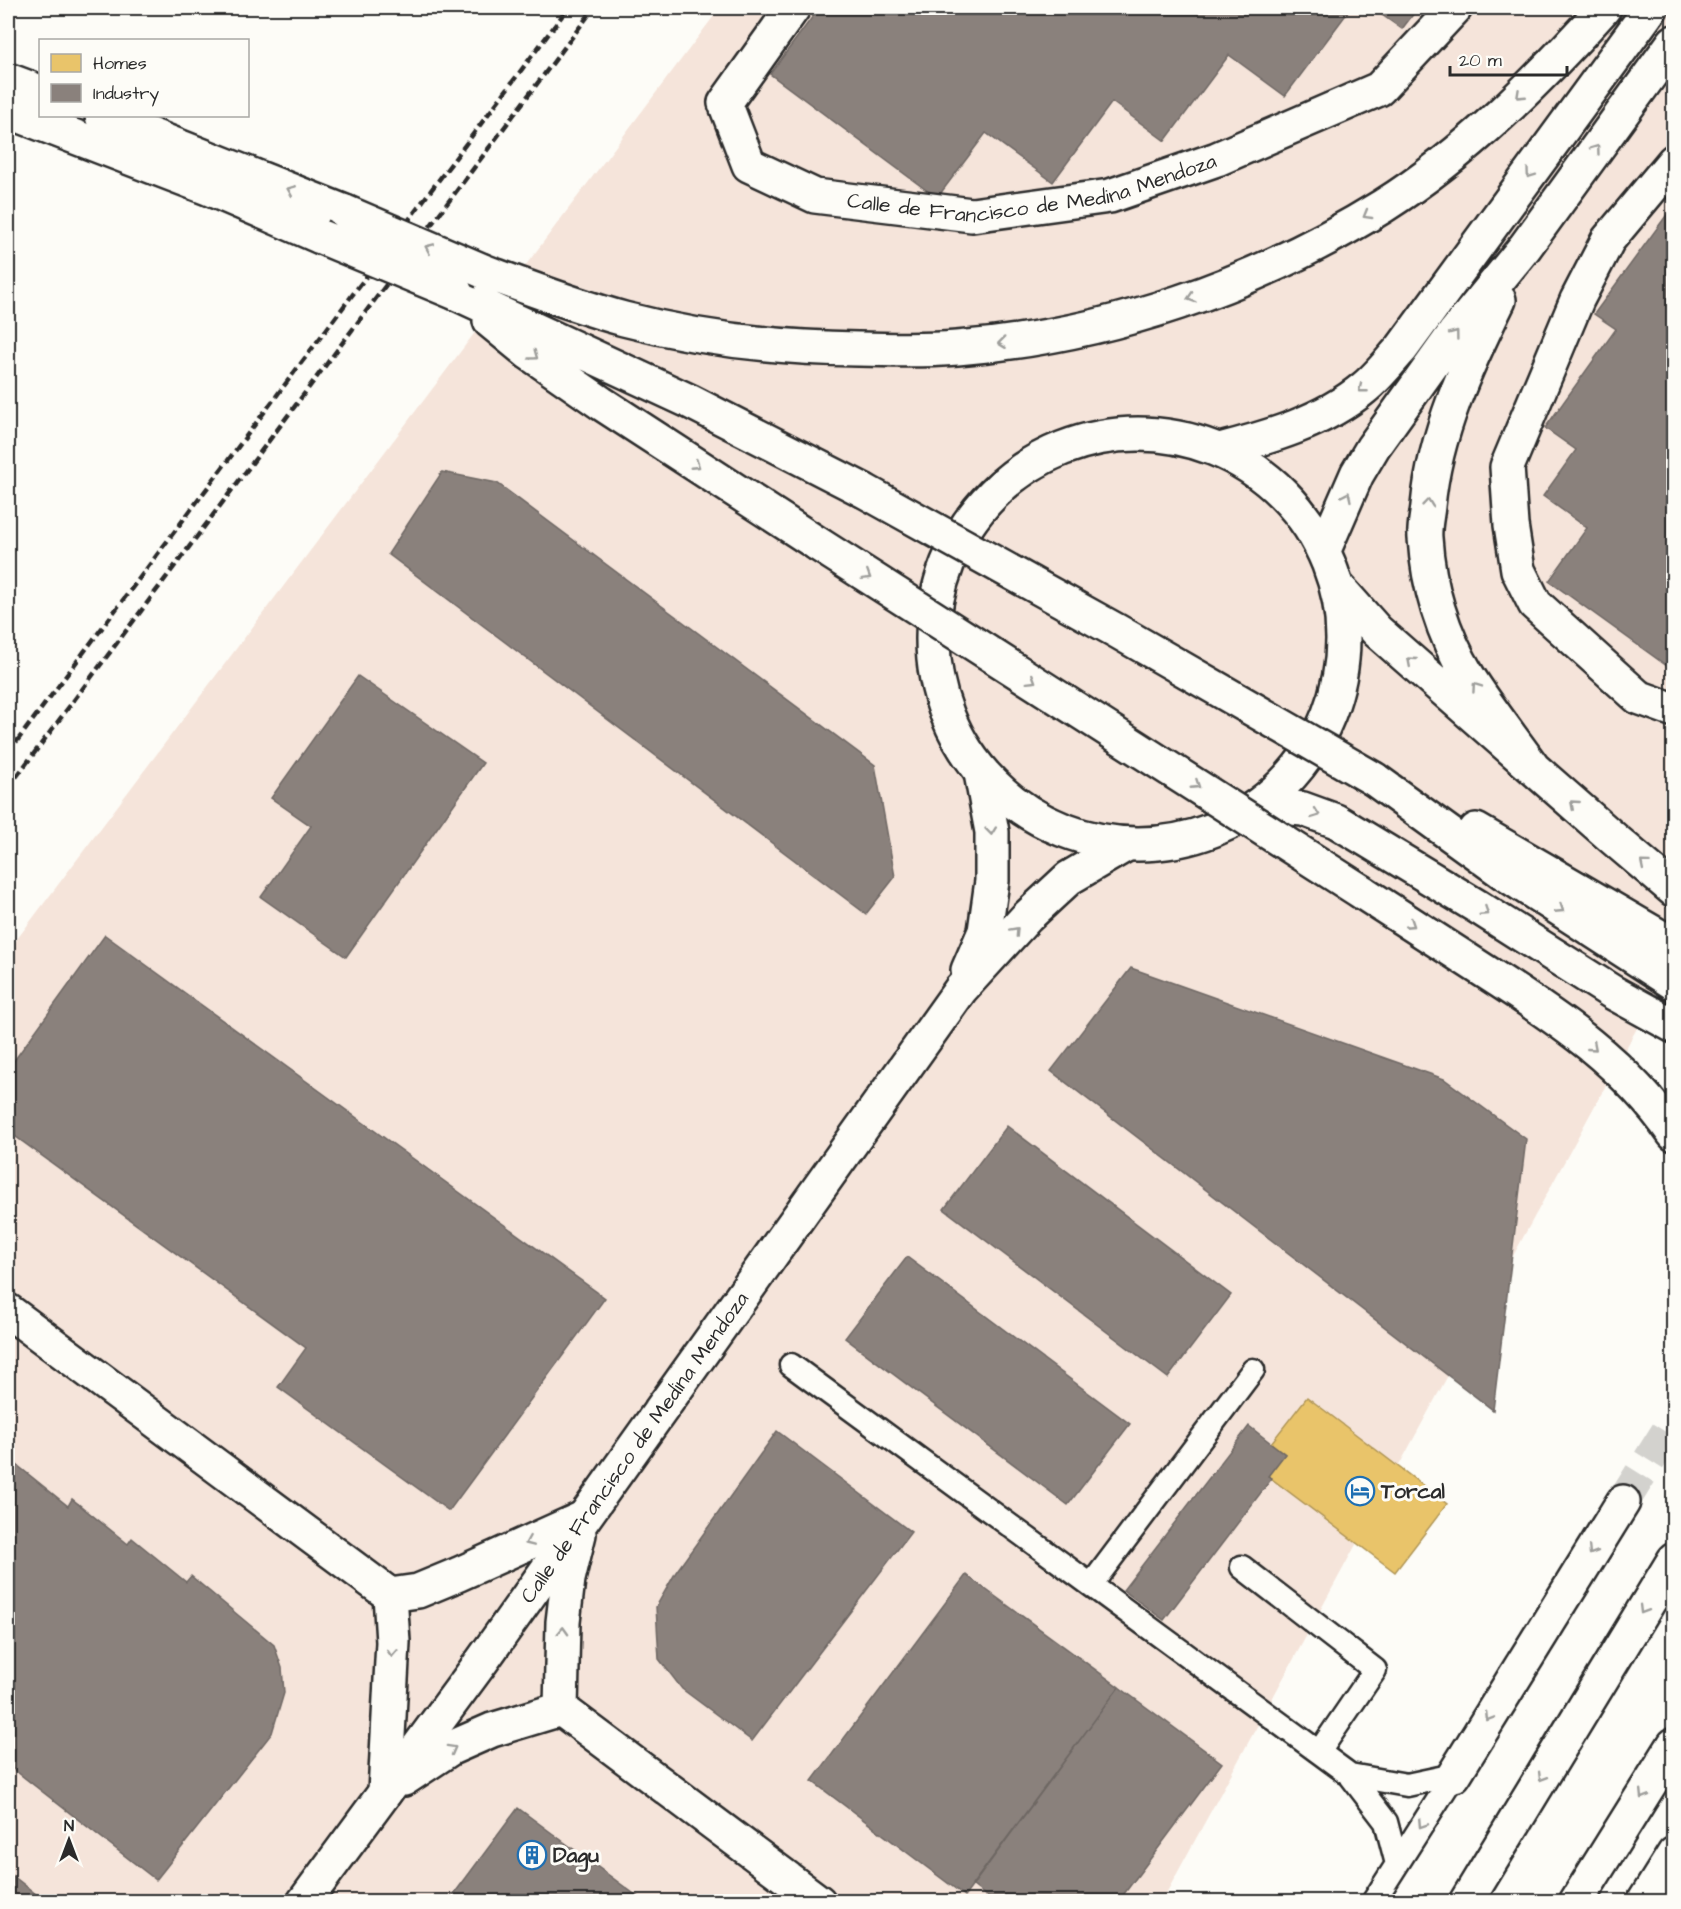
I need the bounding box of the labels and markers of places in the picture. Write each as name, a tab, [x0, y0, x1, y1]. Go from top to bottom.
hotel icon: Torcal	[1344, 1475, 1376, 1507]
place label: Torcal	[1380, 1477, 1445, 1506]
building icon: Dagu	[516, 1839, 548, 1871]
place label: Dagu	[553, 1841, 599, 1872]

